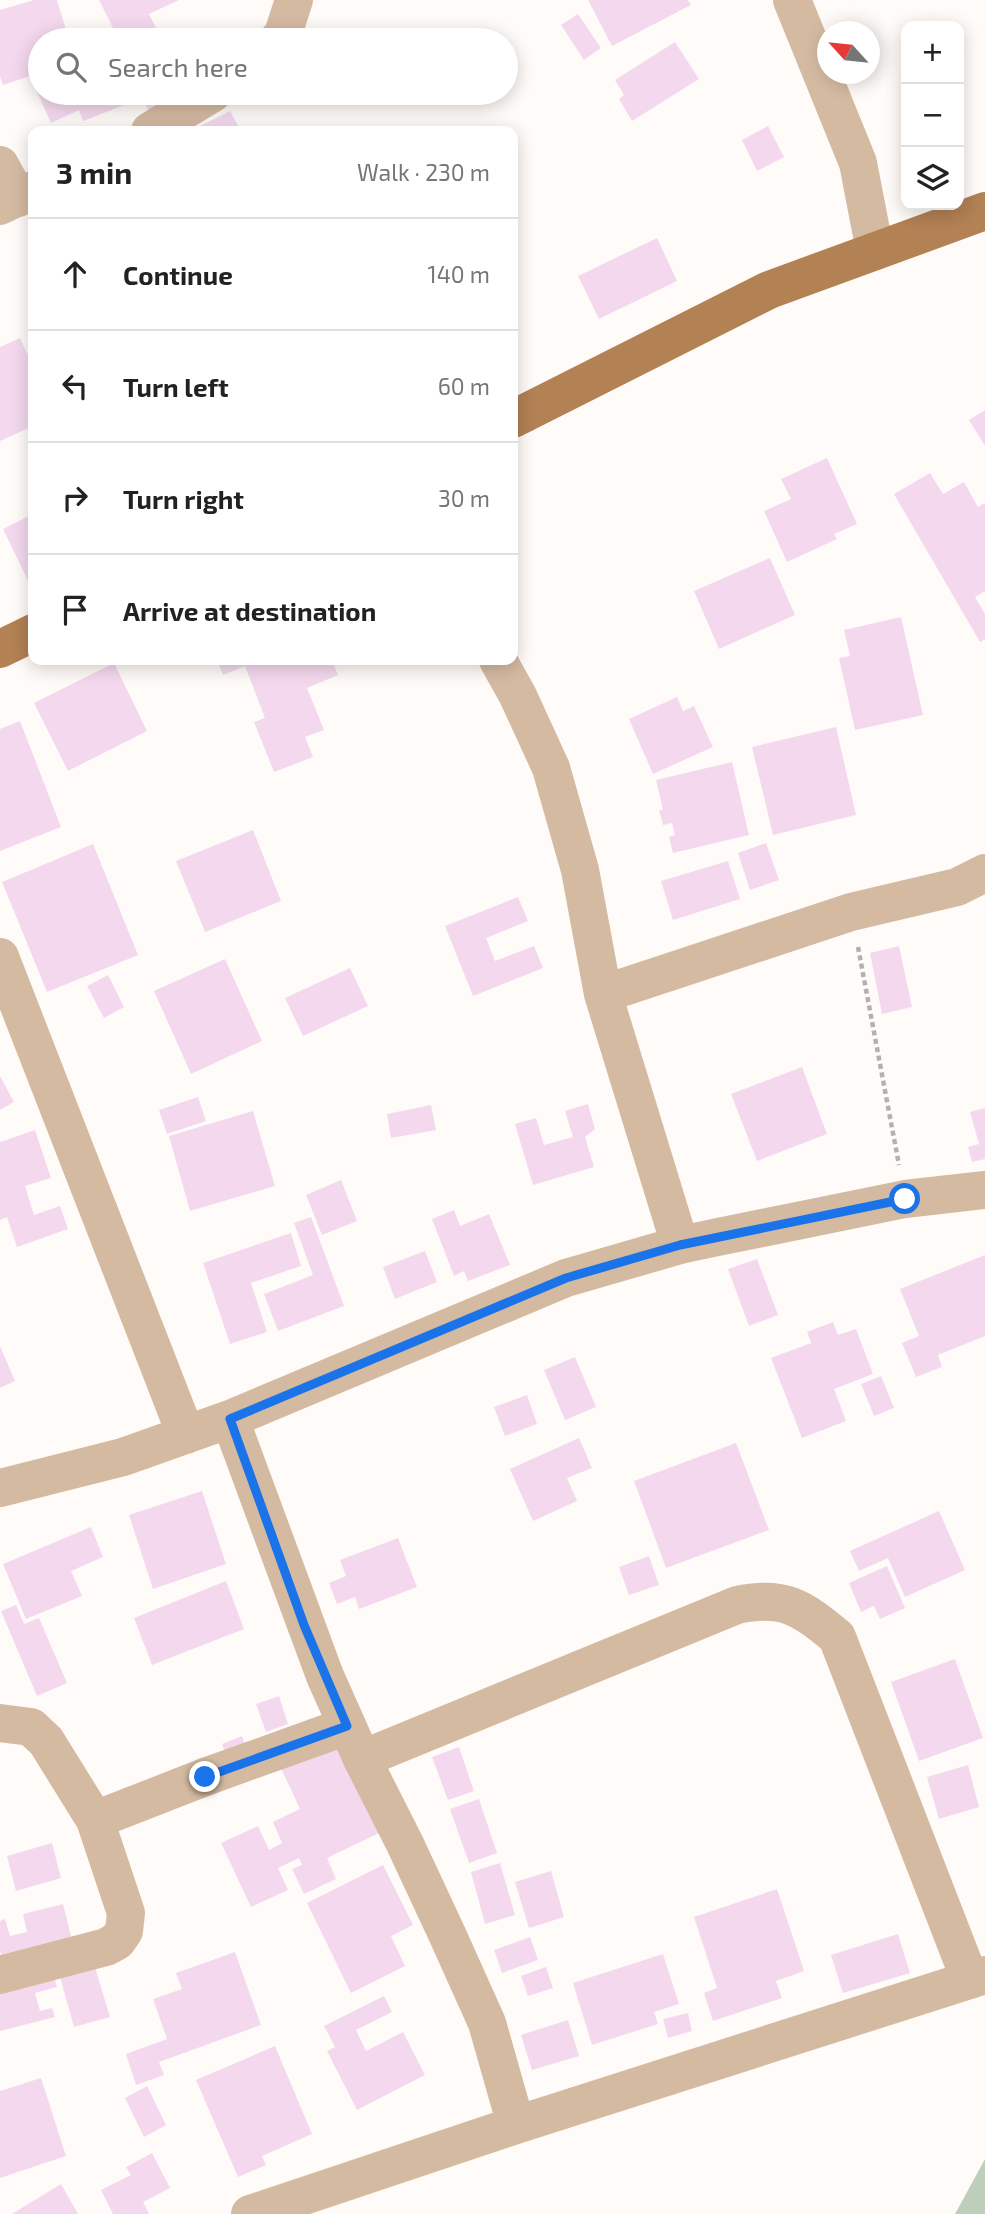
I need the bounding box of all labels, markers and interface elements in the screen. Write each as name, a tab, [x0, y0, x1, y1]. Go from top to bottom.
north arrow	[817, 21, 880, 84]
map controls	[901, 21, 964, 210]
button: +	[901, 21, 964, 84]
search box	[28, 28, 518, 105]
icon: search	[52, 48, 90, 86]
text: Search here	[108, 51, 248, 82]
button: −	[901, 84, 964, 147]
button: layers	[901, 147, 964, 210]
text: 3 min	[56, 154, 132, 190]
text: Walk · 230 m	[357, 158, 490, 186]
icon: ahead	[56, 255, 94, 293]
text: Continue	[123, 259, 233, 290]
text: 140 m	[428, 260, 490, 288]
icon: left	[56, 367, 94, 405]
text: Turn left	[123, 371, 229, 402]
text: 60 m	[438, 372, 490, 400]
icon: right	[56, 479, 94, 517]
text: Turn right	[123, 483, 244, 514]
text: 30 m	[438, 484, 490, 512]
icon: arrive	[56, 591, 94, 629]
text: Arrive at destination	[123, 595, 376, 626]
route start	[889, 1183, 920, 1214]
route end	[189, 1761, 220, 1792]

